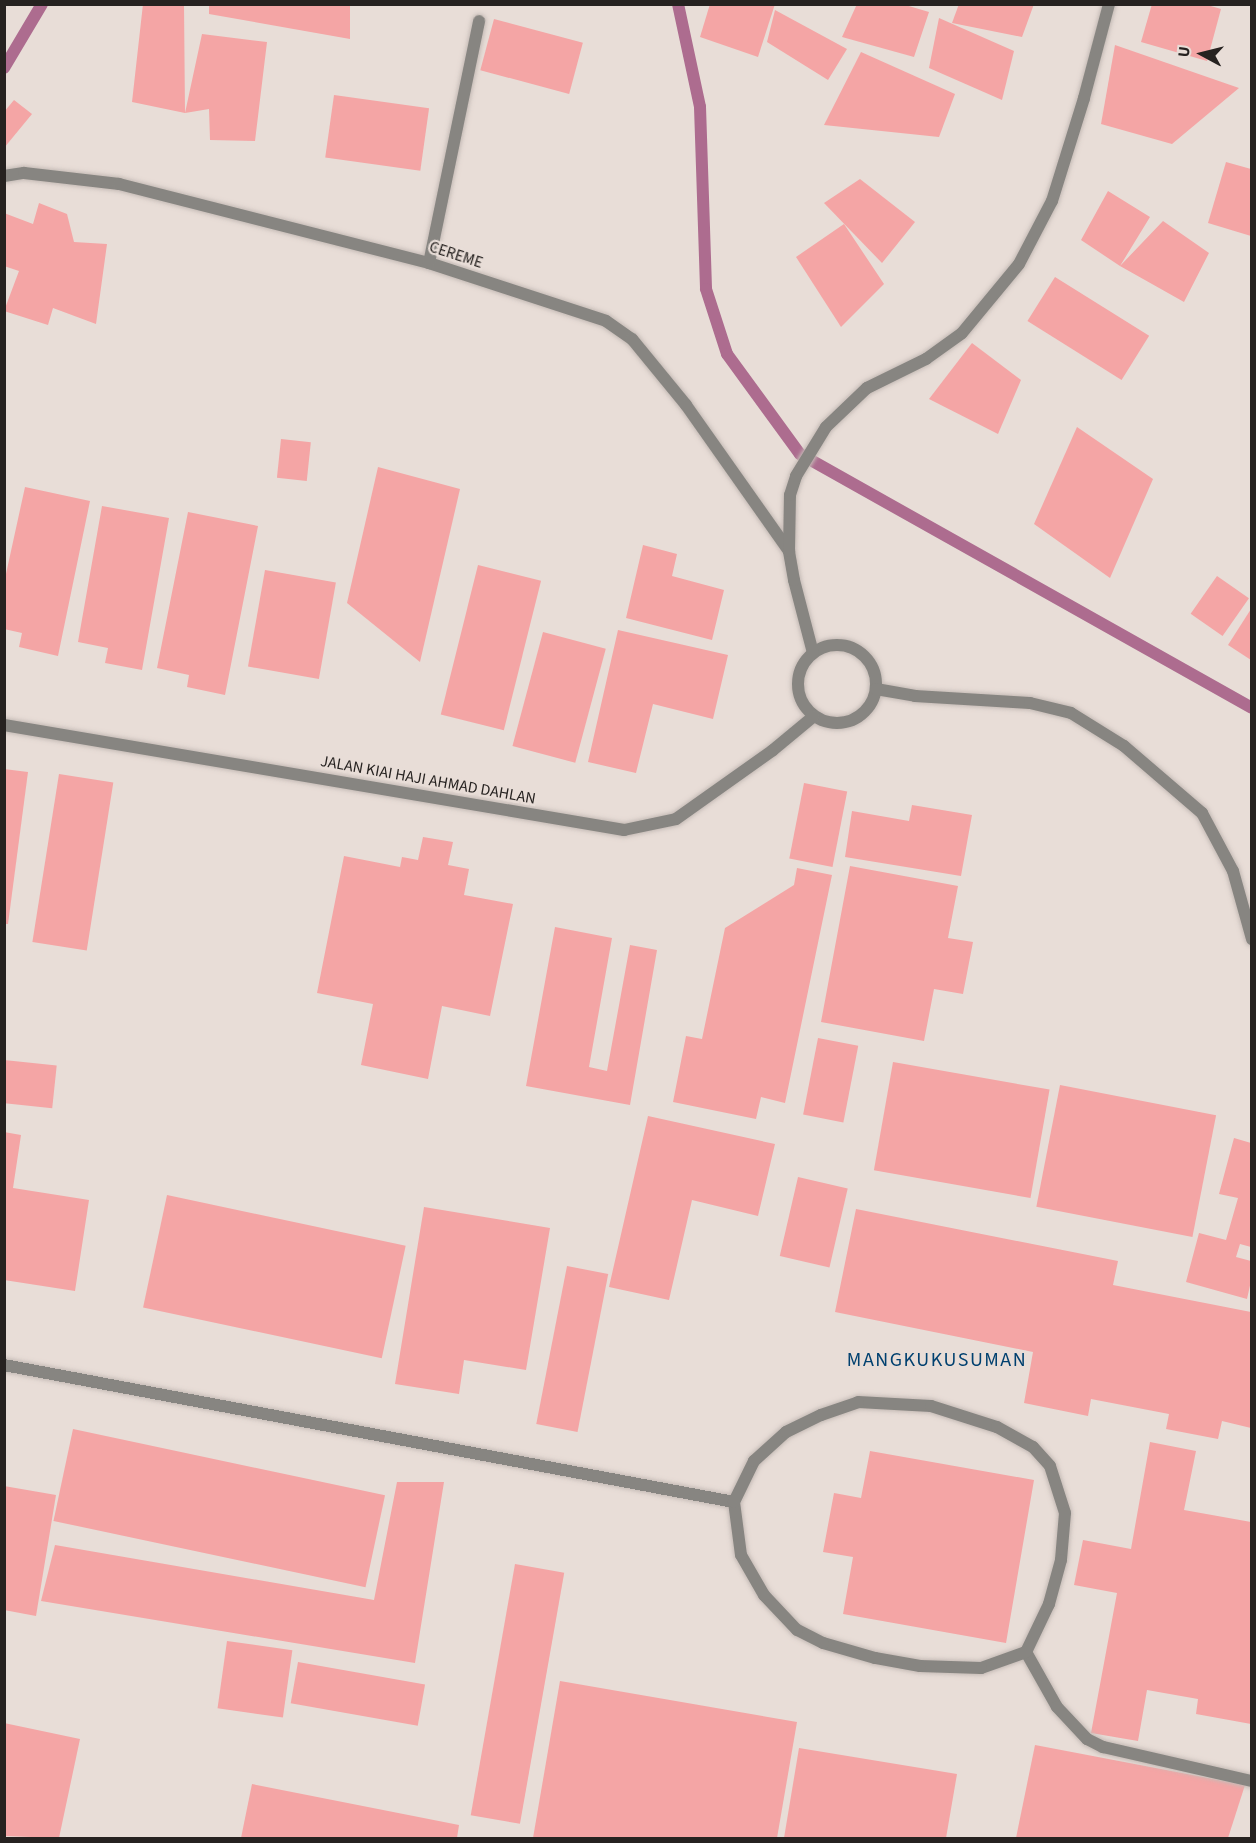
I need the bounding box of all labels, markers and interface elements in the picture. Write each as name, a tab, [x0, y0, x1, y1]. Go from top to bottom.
north arrow	[1172, 24, 1232, 84]
text: U	[1173, 45, 1196, 58]
street label: CEREME	[427, 237, 485, 273]
street label: JALAN KIAI HAJI AHMAD DAHLAN	[319, 752, 537, 808]
district label: MANGKUKUSUMAN	[847, 1348, 1027, 1372]

